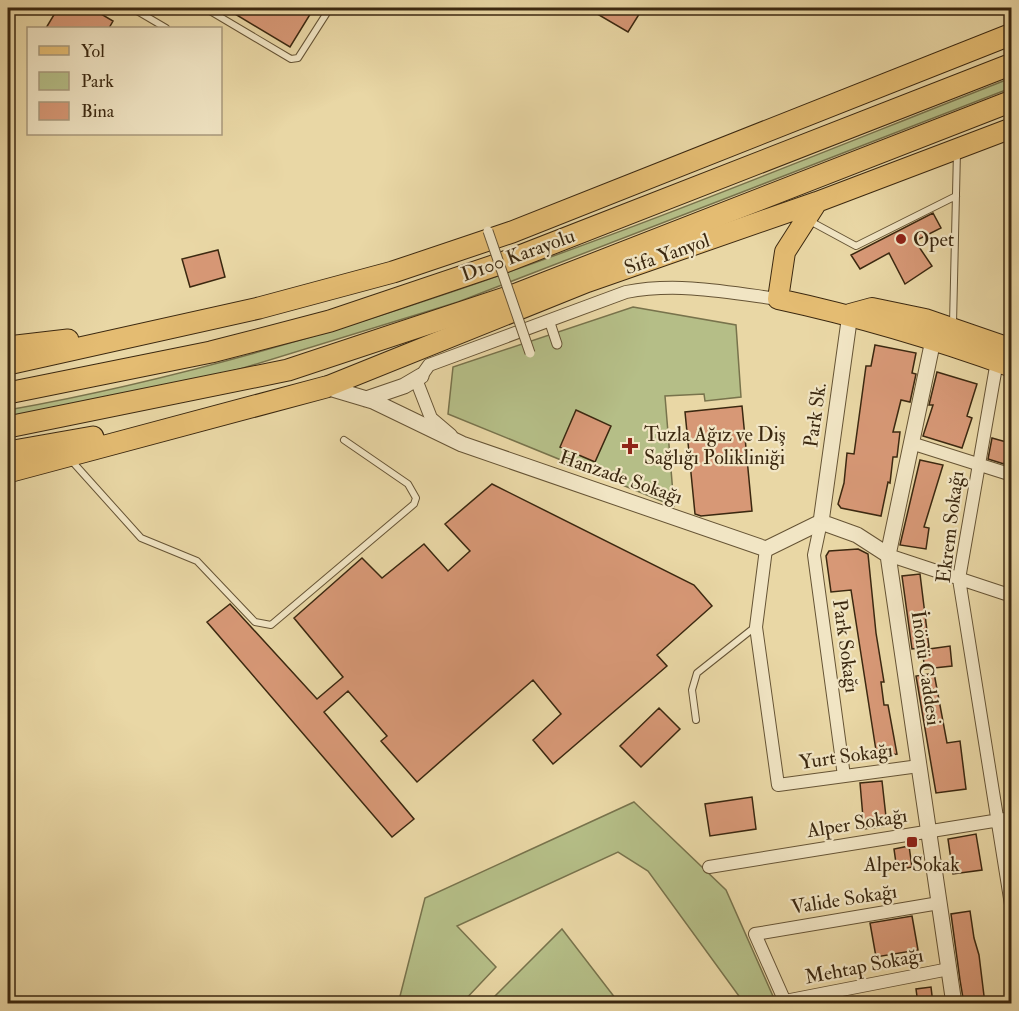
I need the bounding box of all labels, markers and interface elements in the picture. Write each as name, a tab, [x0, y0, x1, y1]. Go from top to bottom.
legend	[27, 27, 222, 135]
text: Yol	[81, 40, 105, 63]
text: Park	[81, 70, 114, 93]
text: Bina	[81, 100, 115, 123]
street label: D100 Karayolu	[458, 223, 578, 287]
place label: Opet	[913, 227, 955, 253]
street label: Sifa Yanyol	[621, 228, 713, 280]
marker: Opet	[894, 232, 908, 246]
street label: Park Sk.	[798, 381, 832, 449]
place label: Tuzla Ağız ve Diş Sağlığı Polikliniği	[644, 422, 786, 470]
marker: Tuzla Ağız ve Diş Sağlığı Polikliniği	[621, 437, 639, 455]
street label: Hanzade Sokağı	[556, 444, 686, 510]
street label: Ekrem Sokağı	[931, 469, 969, 585]
street label: Park Sokağı	[827, 598, 865, 694]
street label: İnönü Caddesi	[906, 609, 946, 727]
street label: Yurt Sokağı	[798, 737, 894, 775]
street label: Alper Sokağı	[804, 803, 909, 844]
marker: Alper Sokak	[905, 835, 919, 849]
place label: Alper Sokak	[863, 852, 960, 878]
street label: Valide Sokağı	[789, 878, 899, 920]
street label: Mehtap Sokağı	[803, 942, 926, 991]

